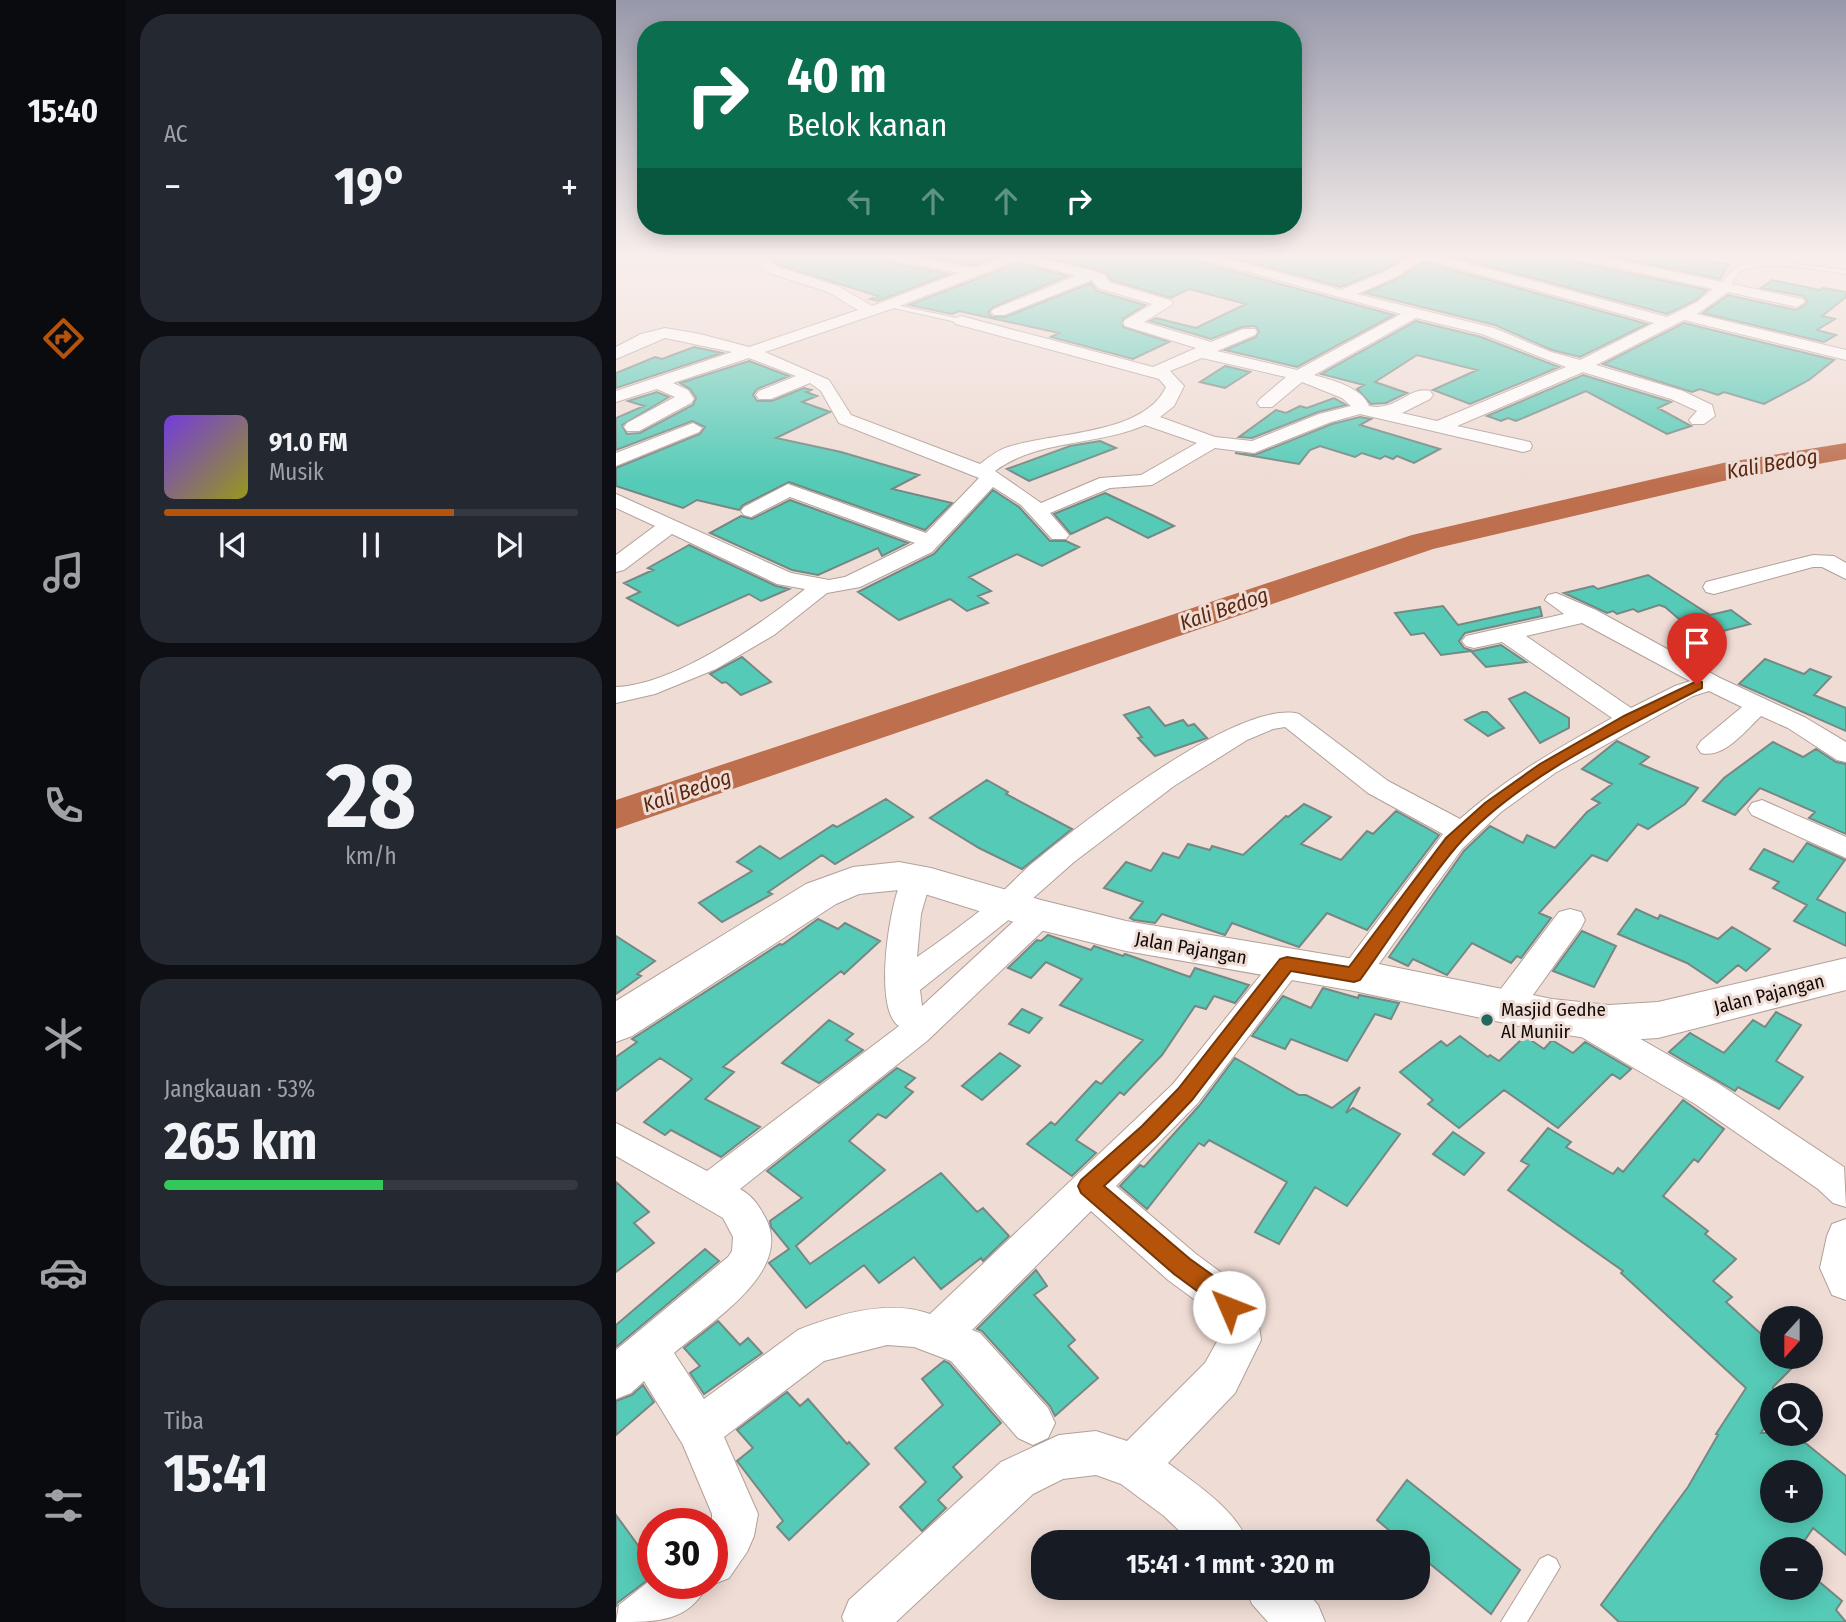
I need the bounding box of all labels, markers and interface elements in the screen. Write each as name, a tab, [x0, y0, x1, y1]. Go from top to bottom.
text: 40 m	[787, 46, 887, 105]
icon: right	[672, 49, 763, 140]
text: 15:40	[28, 92, 98, 130]
text: Belok kanan	[787, 106, 947, 144]
text: AC	[164, 120, 188, 148]
text: 19°	[334, 155, 408, 218]
text: −	[164, 164, 181, 210]
text: +	[561, 164, 578, 210]
icon: left	[841, 182, 879, 220]
icon: ahead	[914, 182, 952, 220]
icon: ahead	[987, 182, 1025, 220]
icon: right	[1060, 182, 1098, 220]
icon: directions	[39, 314, 88, 363]
text: 91.0 FM	[269, 427, 348, 458]
water label: Kali Bedog	[1724, 443, 1820, 485]
text: Musik	[269, 458, 324, 486]
icon: previous	[214, 526, 252, 564]
icon: pause	[352, 526, 390, 564]
icon: next	[490, 526, 528, 564]
icon: music	[39, 548, 88, 597]
water label: Kali Bedog	[1176, 582, 1272, 636]
pin	[1667, 613, 1727, 685]
icon: arrive	[1678, 624, 1716, 662]
text: 28	[326, 742, 416, 851]
water label: Kali Bedog	[639, 764, 735, 818]
icon: phone	[39, 781, 88, 830]
text: km/h	[345, 842, 397, 870]
street label: Jalan Pajangan	[1133, 927, 1249, 969]
street label: Jalan Pajangan	[1711, 969, 1827, 1019]
place label: Masjid Gedhe Al Muniir	[1501, 998, 1606, 1043]
marker: Masjid Gedhe Al Muniir	[1479, 1012, 1495, 1028]
icon: climate	[39, 1014, 88, 1063]
text: Jangkauan · 53%	[164, 1075, 315, 1103]
text: 265 km	[164, 1110, 318, 1173]
icon: car	[39, 1248, 88, 1297]
position arrow	[1192, 1270, 1266, 1344]
north arrow	[1760, 1306, 1824, 1368]
map controls	[1760, 1306, 1823, 1600]
button: search	[1760, 1383, 1823, 1446]
text: Tiba	[164, 1407, 204, 1435]
text: 15:41	[164, 1442, 268, 1505]
button: +	[1760, 1460, 1823, 1523]
icon: filters	[39, 1481, 88, 1530]
speed limit sign: 30	[637, 1508, 728, 1599]
button: −	[1760, 1537, 1823, 1600]
text: 15:41 · 1 mnt · 320 m	[1126, 1549, 1335, 1580]

